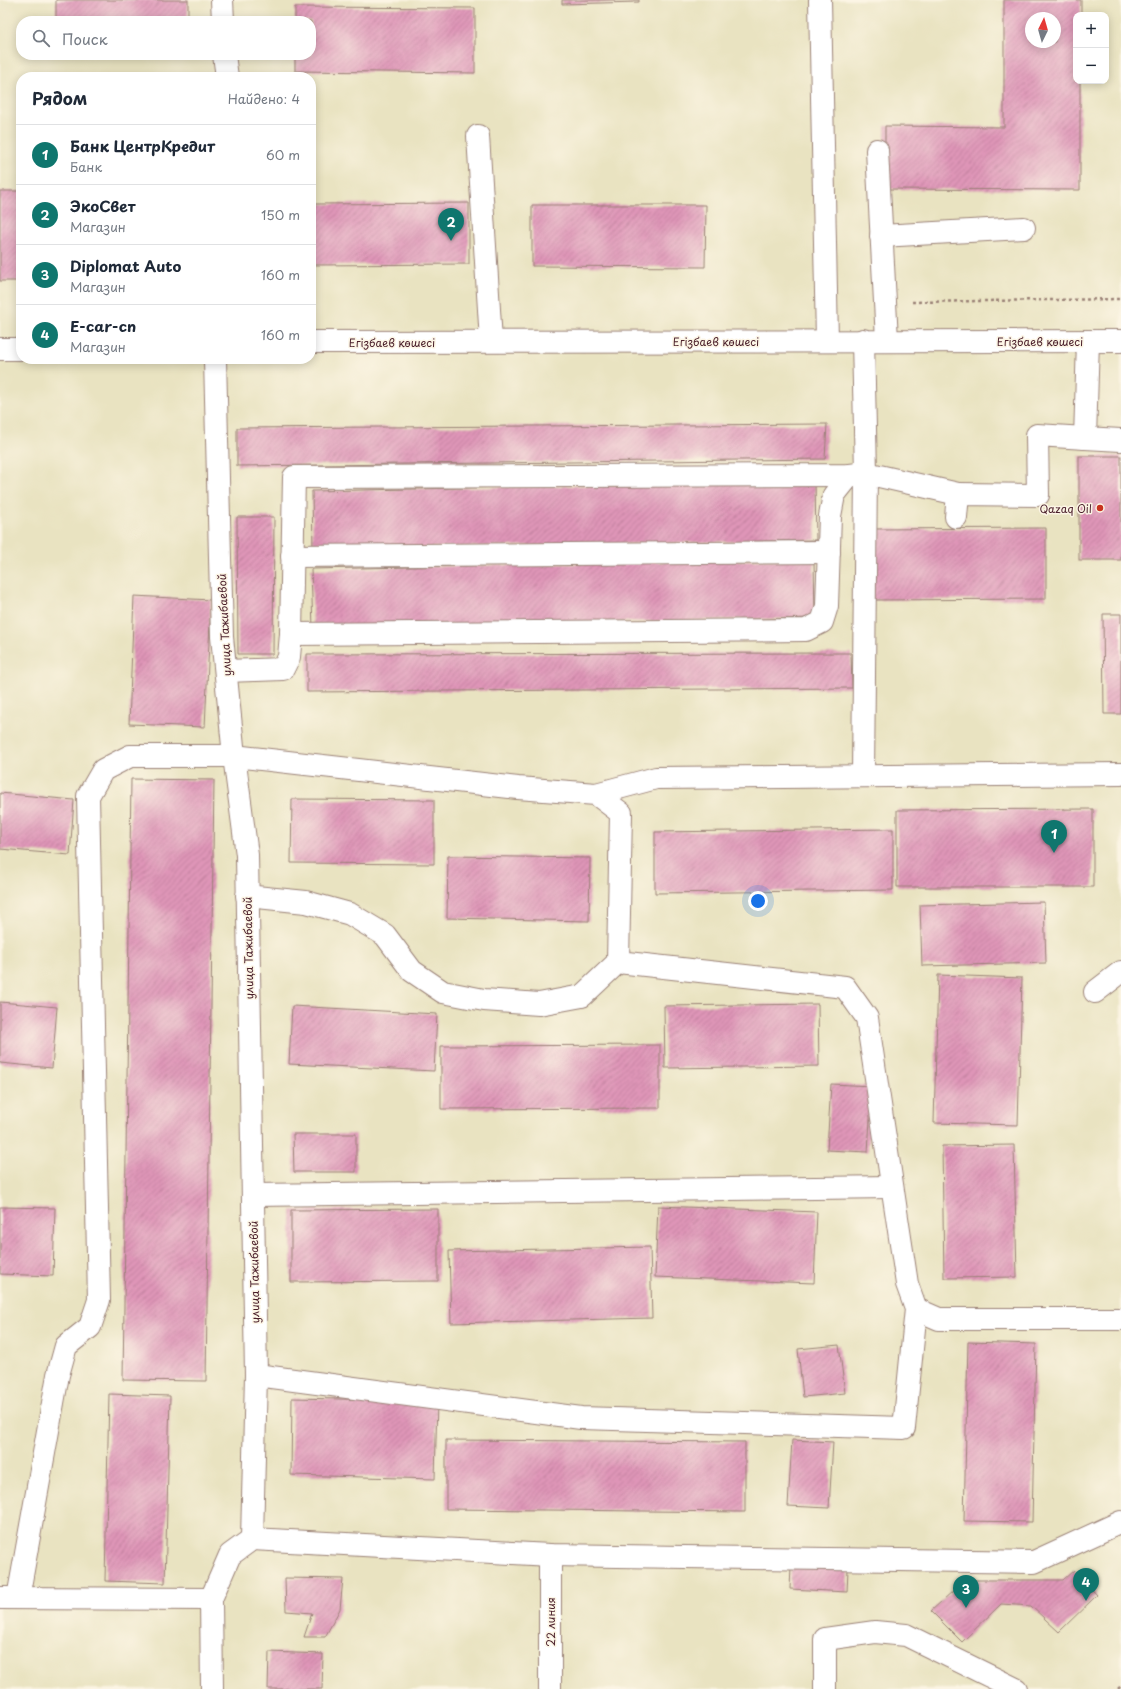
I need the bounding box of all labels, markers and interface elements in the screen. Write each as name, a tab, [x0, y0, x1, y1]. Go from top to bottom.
north arrow	[1025, 12, 1061, 48]
map controls	[1073, 12, 1109, 84]
button: +	[1073, 12, 1109, 48]
search box	[16, 16, 316, 60]
icon: search	[30, 27, 52, 49]
text: Поиск	[62, 27, 108, 50]
button: −	[1073, 48, 1109, 84]
text: Рядом	[32, 85, 87, 111]
text: Найдено: 4	[228, 89, 300, 108]
text: Банк ЦентрКредит	[70, 134, 215, 157]
text: 1	[42, 145, 48, 164]
text: 60 m	[266, 145, 300, 164]
text: Банк	[70, 157, 102, 176]
text: ЭкоСвет	[70, 194, 135, 217]
text: 2	[40, 205, 50, 224]
text: 150 m	[261, 205, 300, 224]
pin: 2	[438, 208, 464, 241]
text: Магазин	[70, 217, 126, 236]
text: Diplomat Auto	[70, 254, 181, 277]
text: 3	[41, 265, 49, 284]
text: 160 m	[261, 265, 300, 284]
text: Магазин	[70, 277, 126, 296]
text: E-car-cn	[70, 314, 136, 337]
text: 4	[41, 325, 49, 344]
text: 160 m	[261, 325, 300, 344]
street label: Егізбаев көшесі	[673, 333, 759, 350]
street label: Егізбаев көшесі	[997, 333, 1083, 350]
street label: Егізбаев көшесі	[349, 334, 435, 351]
text: Магазин	[70, 337, 126, 356]
place label: Qazaq Oil	[1039, 500, 1092, 517]
marker: Qazaq Oil	[1095, 503, 1105, 513]
street label: улица Тажибаевой	[213, 573, 235, 677]
pin: 1	[1041, 820, 1067, 853]
your location	[748, 891, 768, 911]
street label: улица Тажибаевой	[239, 897, 257, 999]
street label: улица Тажибаевой	[245, 1221, 263, 1323]
pin: 4	[1073, 1568, 1099, 1601]
pin: 3	[953, 1575, 979, 1608]
street label: 22 линия	[542, 1597, 559, 1647]

